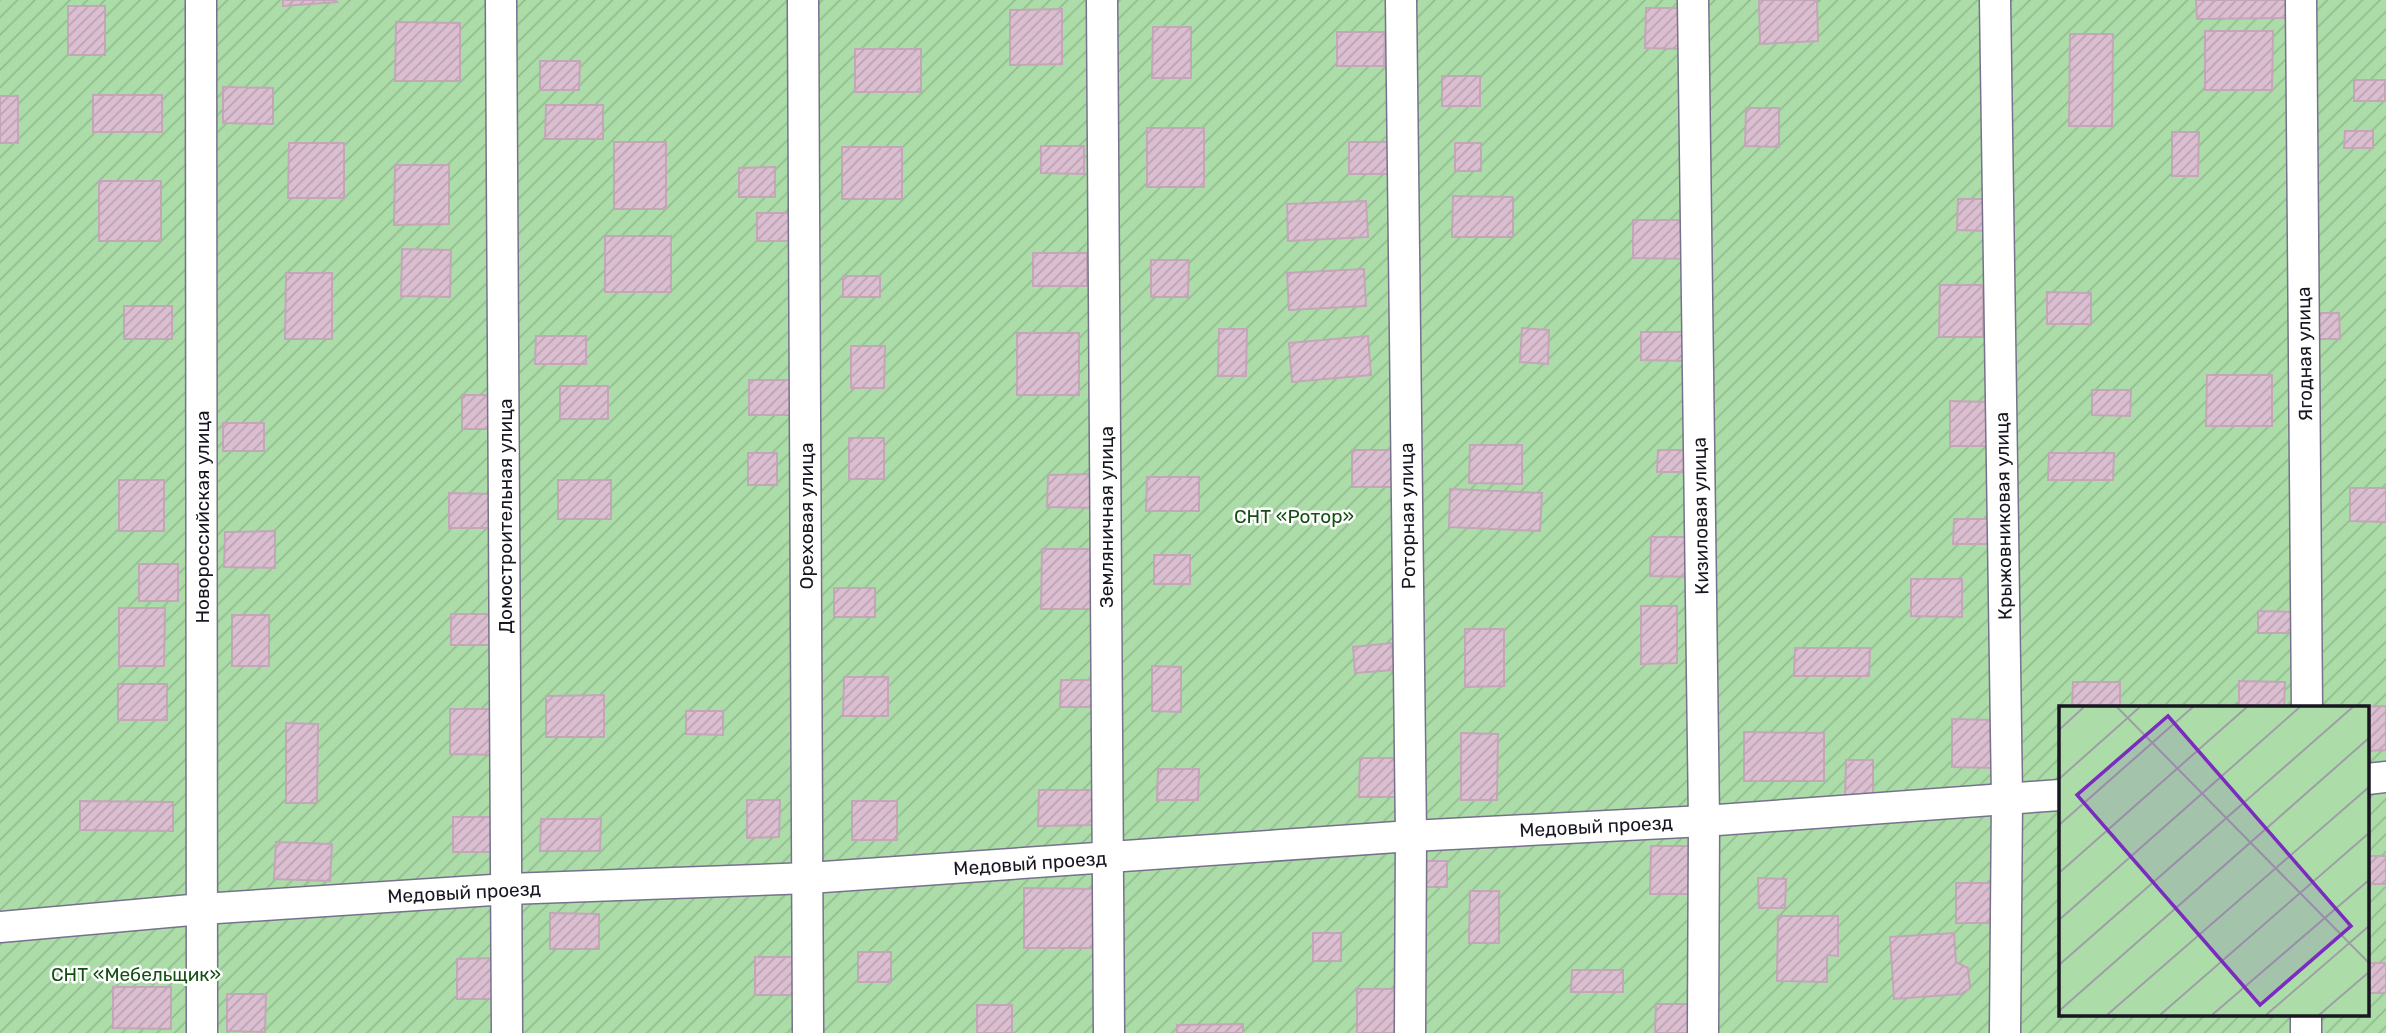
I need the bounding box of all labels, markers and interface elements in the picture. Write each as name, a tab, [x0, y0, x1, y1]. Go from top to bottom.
street label: Ягодная улица	[2292, 287, 2317, 421]
street label: Домостроительная улица	[494, 399, 517, 633]
street label: Новороссийская улица	[191, 410, 214, 624]
street label: Крыжовниковая улица	[1990, 412, 2017, 620]
street label: Земляничная улица	[1095, 426, 1118, 608]
street label: Кизиловая улица	[1688, 437, 1713, 595]
street label: Роторная улица	[1395, 442, 1420, 590]
street label: Ореховая улица	[795, 443, 818, 589]
park label: СНТ «Ротор»	[1234, 505, 1354, 528]
inset map	[2059, 706, 2368, 1016]
street label: Медовый проезд	[1519, 811, 1673, 842]
street label: Медовый проезд	[953, 847, 1107, 880]
street label: Медовый проезд	[387, 877, 541, 908]
park label: СНТ «Мебельщик»	[51, 963, 221, 986]

